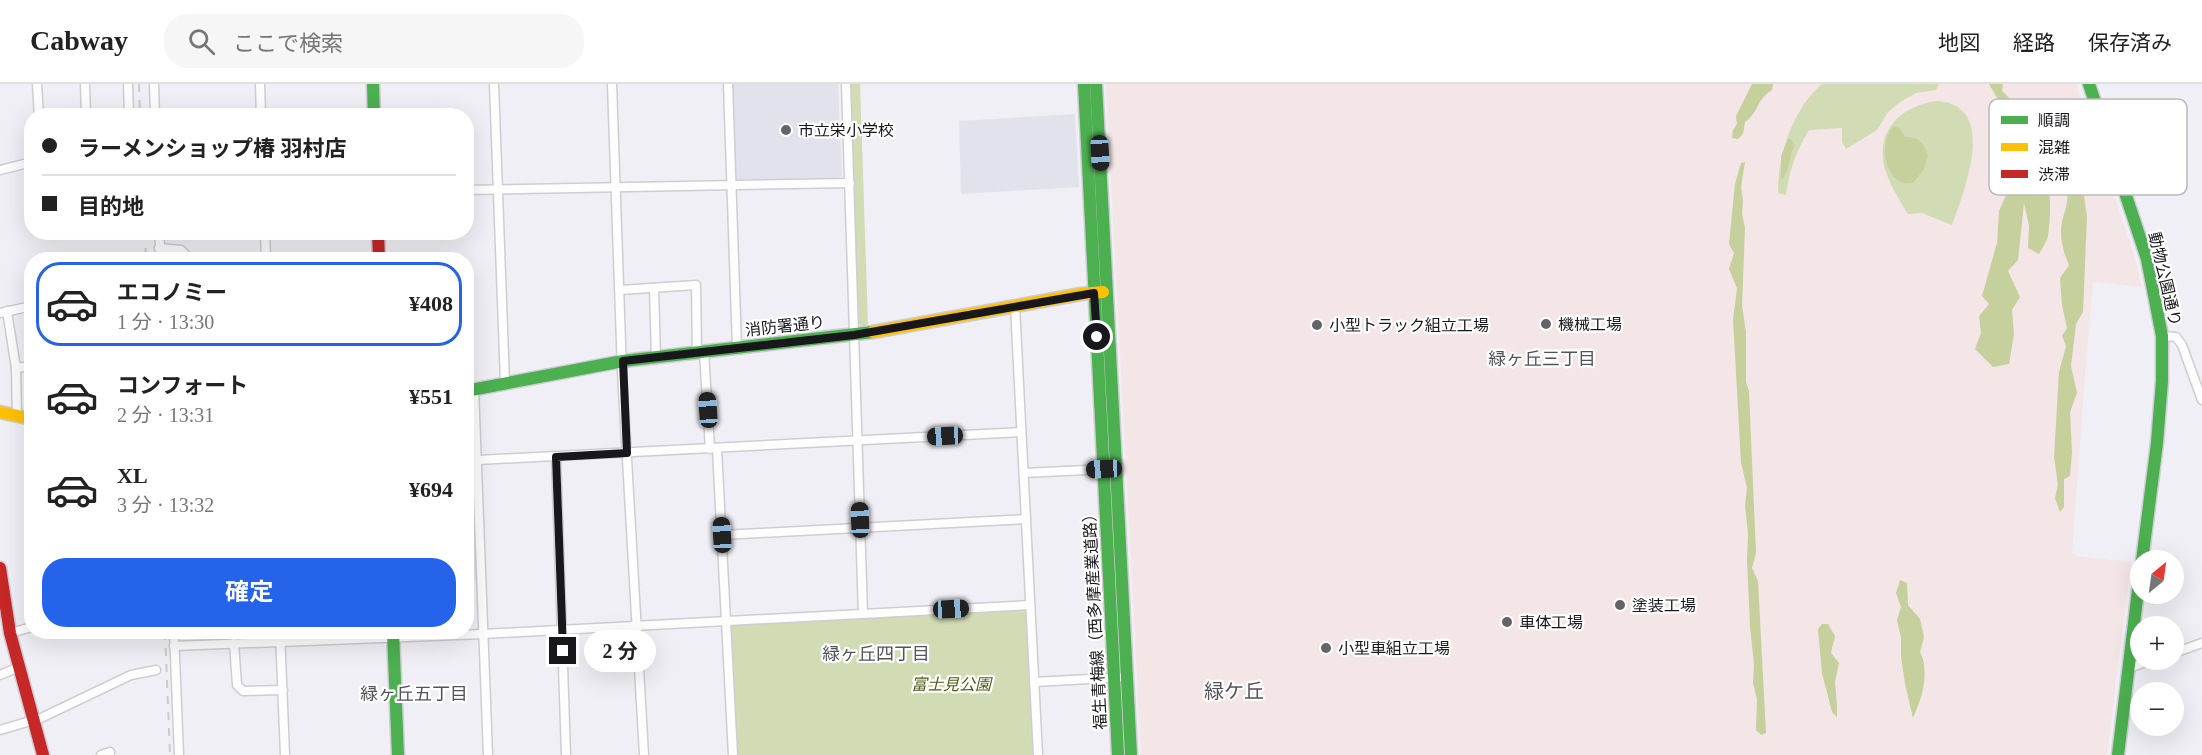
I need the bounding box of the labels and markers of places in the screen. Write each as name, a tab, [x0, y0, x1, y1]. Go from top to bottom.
place label: 市立栄小学校	[798, 122, 894, 139]
marker: 市立栄小学校	[779, 123, 793, 137]
place label: 機械工場	[1558, 316, 1622, 333]
place label: 小型トラック組立工場	[1329, 317, 1489, 334]
marker: 機械工場	[1539, 317, 1553, 331]
marker: 小型トラック組立工場	[1310, 318, 1324, 332]
place label: 塗装工場	[1632, 597, 1696, 614]
marker: 塗装工場	[1613, 598, 1627, 612]
place label: 車体工場	[1519, 614, 1583, 631]
marker: 車体工場	[1500, 615, 1514, 629]
place label: 小型車組立工場	[1338, 640, 1450, 657]
marker: 小型車組立工場	[1319, 641, 1333, 655]

